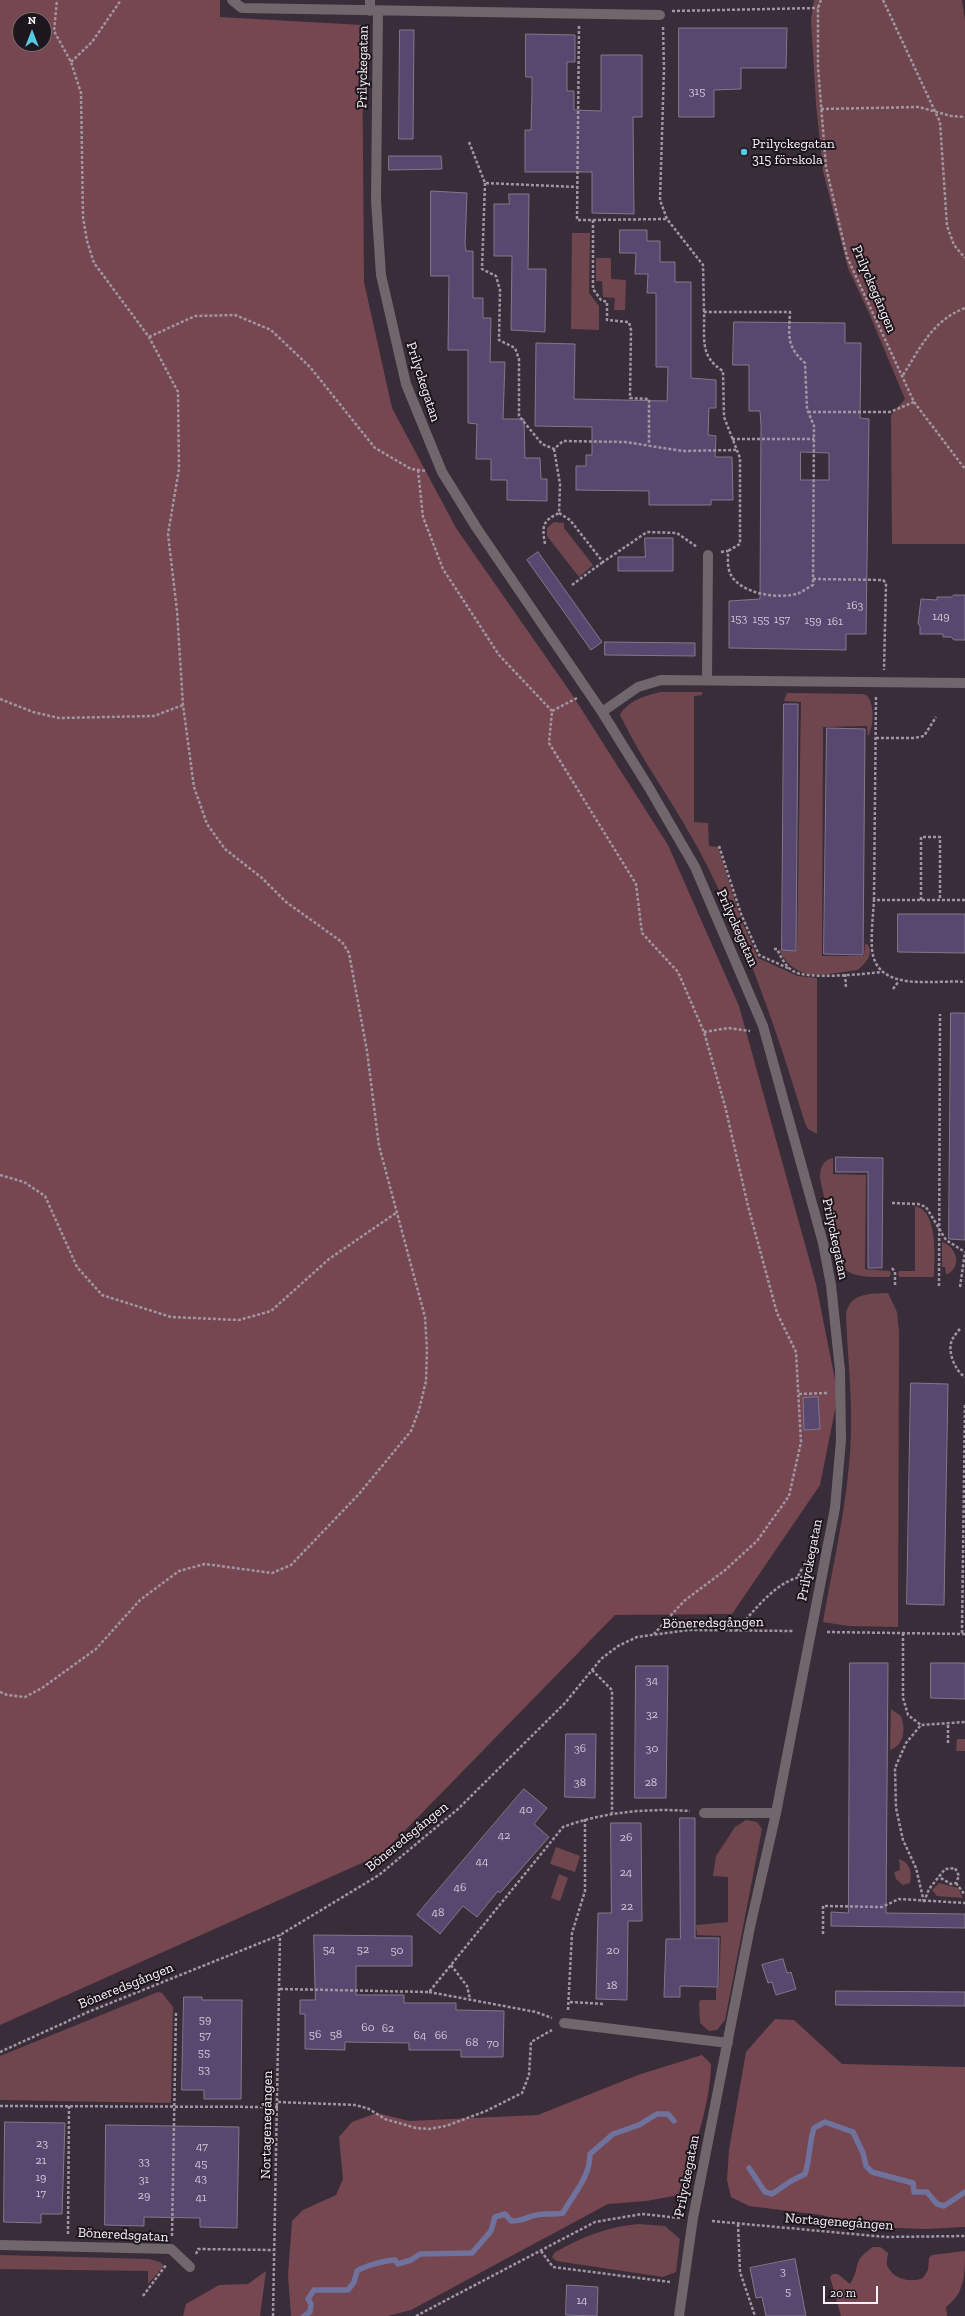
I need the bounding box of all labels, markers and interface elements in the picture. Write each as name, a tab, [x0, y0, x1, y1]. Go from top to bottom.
north arrow	[12, 12, 52, 52]
text: N	[28, 14, 36, 27]
street label: Prilyckegatan	[354, 25, 372, 109]
house number: 315	[689, 85, 705, 99]
place label: Prilyckegatan 315 förskola	[752, 136, 835, 168]
marker: Prilyckegatan 315 förskola	[739, 147, 749, 157]
street label: Prilyckegången	[848, 243, 900, 335]
street label: Prilyckegatan	[402, 340, 444, 424]
house number: 163	[847, 599, 863, 613]
house number: 149	[932, 610, 950, 624]
house number: 153	[731, 612, 747, 626]
house number: 155	[753, 613, 769, 627]
house number: 157	[774, 613, 790, 627]
house number: 159	[804, 614, 822, 628]
house number: 161	[827, 615, 843, 629]
street label: Prilyckegatan	[712, 887, 762, 969]
street label: Prilyckegatan	[818, 1197, 852, 1281]
street label: Prilyckegatan	[794, 1518, 826, 1602]
street label: Böneredsgången	[662, 1614, 764, 1632]
house number: 34	[646, 1674, 658, 1688]
house number: 32	[646, 1708, 658, 1722]
house number: 36	[574, 1742, 586, 1756]
house number: 30	[646, 1742, 658, 1756]
house number: 38	[574, 1776, 586, 1790]
house number: 28	[645, 1776, 657, 1790]
street label: Böneredsgången	[362, 1799, 452, 1875]
house number: 40	[519, 1803, 533, 1817]
house number: 42	[498, 1829, 510, 1843]
house number: 26	[620, 1831, 632, 1845]
house number: 44	[476, 1855, 488, 1869]
house number: 24	[620, 1866, 632, 1880]
house number: 46	[454, 1881, 466, 1895]
house number: 22	[621, 1900, 633, 1914]
house number: 48	[432, 1906, 444, 1920]
house number: 54	[323, 1943, 335, 1957]
house number: 52	[357, 1943, 369, 1957]
house number: 50	[390, 1944, 404, 1958]
house number: 20	[606, 1944, 620, 1958]
street label: Böneredsgången	[76, 1959, 176, 2013]
house number: 18	[606, 1979, 618, 1993]
house number: 59	[199, 2013, 211, 2027]
house number: 60	[361, 2021, 375, 2035]
house number: 62	[382, 2022, 394, 2036]
house number: 56	[309, 2028, 321, 2042]
house number: 58	[330, 2028, 342, 2042]
house number: 57	[199, 2029, 211, 2043]
house number: 64	[414, 2029, 426, 2043]
house number: 66	[435, 2029, 447, 2043]
house number: 68	[466, 2036, 478, 2050]
house number: 70	[487, 2037, 499, 2051]
house number: 55	[198, 2046, 210, 2060]
house number: 53	[198, 2063, 210, 2077]
street label: Nortagenegången	[258, 2071, 276, 2179]
street label: Prilyckegatan	[671, 2134, 703, 2218]
house number: 23	[36, 2137, 48, 2151]
house number: 47	[196, 2140, 208, 2154]
house number: 21	[36, 2154, 46, 2168]
house number: 33	[138, 2155, 150, 2169]
house number: 45	[195, 2157, 207, 2171]
house number: 19	[36, 2171, 46, 2185]
house number: 43	[195, 2172, 207, 2186]
house number: 31	[139, 2173, 149, 2187]
house number: 17	[36, 2187, 46, 2201]
house number: 29	[138, 2189, 150, 2203]
house number: 41	[195, 2191, 207, 2205]
street label: Nortagenegången	[784, 2210, 894, 2234]
street label: Böneredsgatan	[77, 2224, 169, 2246]
house number: 3	[780, 2265, 786, 2279]
scale bar	[825, 2278, 880, 2304]
house number: 5	[785, 2285, 791, 2299]
text: 20 m	[830, 2286, 856, 2300]
house number: 14	[576, 2294, 588, 2308]

